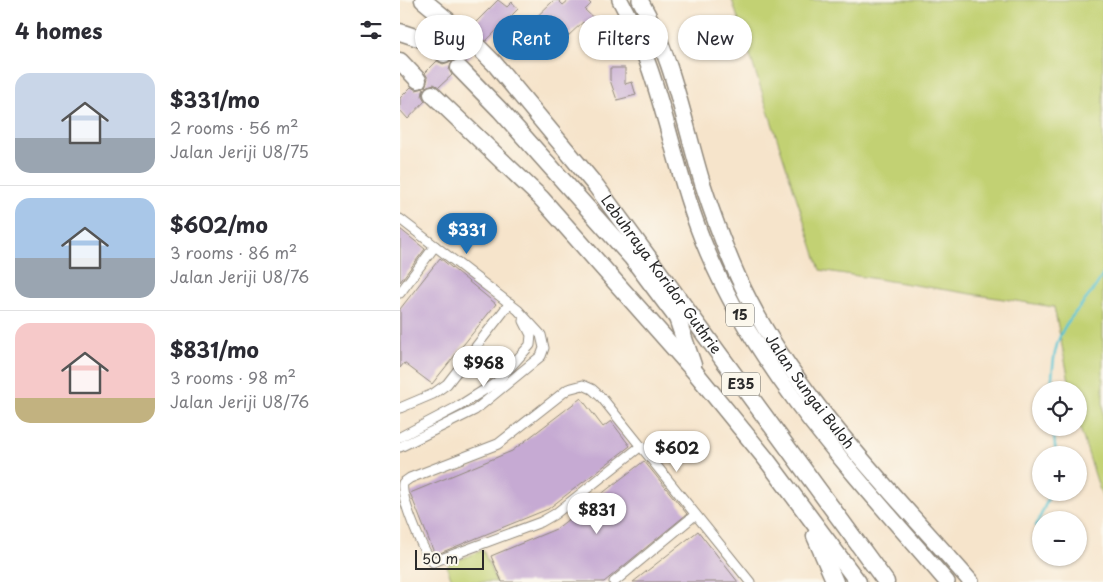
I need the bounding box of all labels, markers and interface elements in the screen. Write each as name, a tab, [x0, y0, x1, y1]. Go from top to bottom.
text: 4 homes	[15, 14, 102, 46]
chip: Buy	[415, 15, 483, 60]
chip: Rent	[493, 15, 569, 60]
chip: Filters	[579, 15, 668, 60]
chip: New	[678, 15, 752, 60]
icon: filters	[357, 16, 385, 44]
text: $331/mo	[170, 83, 260, 115]
icon: home	[55, 93, 115, 153]
text: 2 rooms · 56 m²	[170, 115, 299, 139]
text: Jalan Jeriji U8/75	[170, 139, 309, 163]
street label: Lebuhraya Koridor Guthrie	[596, 189, 728, 358]
text: $602/mo	[170, 208, 268, 240]
pin: $331	[437, 212, 497, 255]
text: $331	[448, 217, 486, 241]
icon: home	[55, 218, 115, 278]
text: 3 rooms · 86 m²	[170, 240, 297, 264]
text: Jalan Jeriji U8/76	[170, 264, 309, 288]
road number: 15	[726, 304, 754, 326]
street label: Jalan Sungai Buloh	[761, 329, 861, 453]
text: $831/mo	[170, 333, 259, 365]
icon: home	[55, 343, 115, 403]
pin: $968	[454, 346, 514, 388]
text: $968	[464, 350, 504, 374]
text: 3 rooms · 98 m²	[170, 365, 296, 389]
road number: E35	[722, 372, 760, 396]
map controls	[1032, 381, 1087, 566]
button: locate	[1032, 381, 1087, 436]
text: Jalan Jeriji U8/76	[170, 389, 309, 413]
pin: $602	[647, 430, 707, 473]
text: $602	[655, 435, 699, 459]
button: +	[1032, 446, 1087, 501]
pin: $831	[567, 492, 627, 535]
text: $831	[578, 497, 616, 521]
button: −	[1032, 511, 1087, 566]
scale bar	[415, 547, 484, 570]
text: 50 m	[422, 548, 458, 569]

